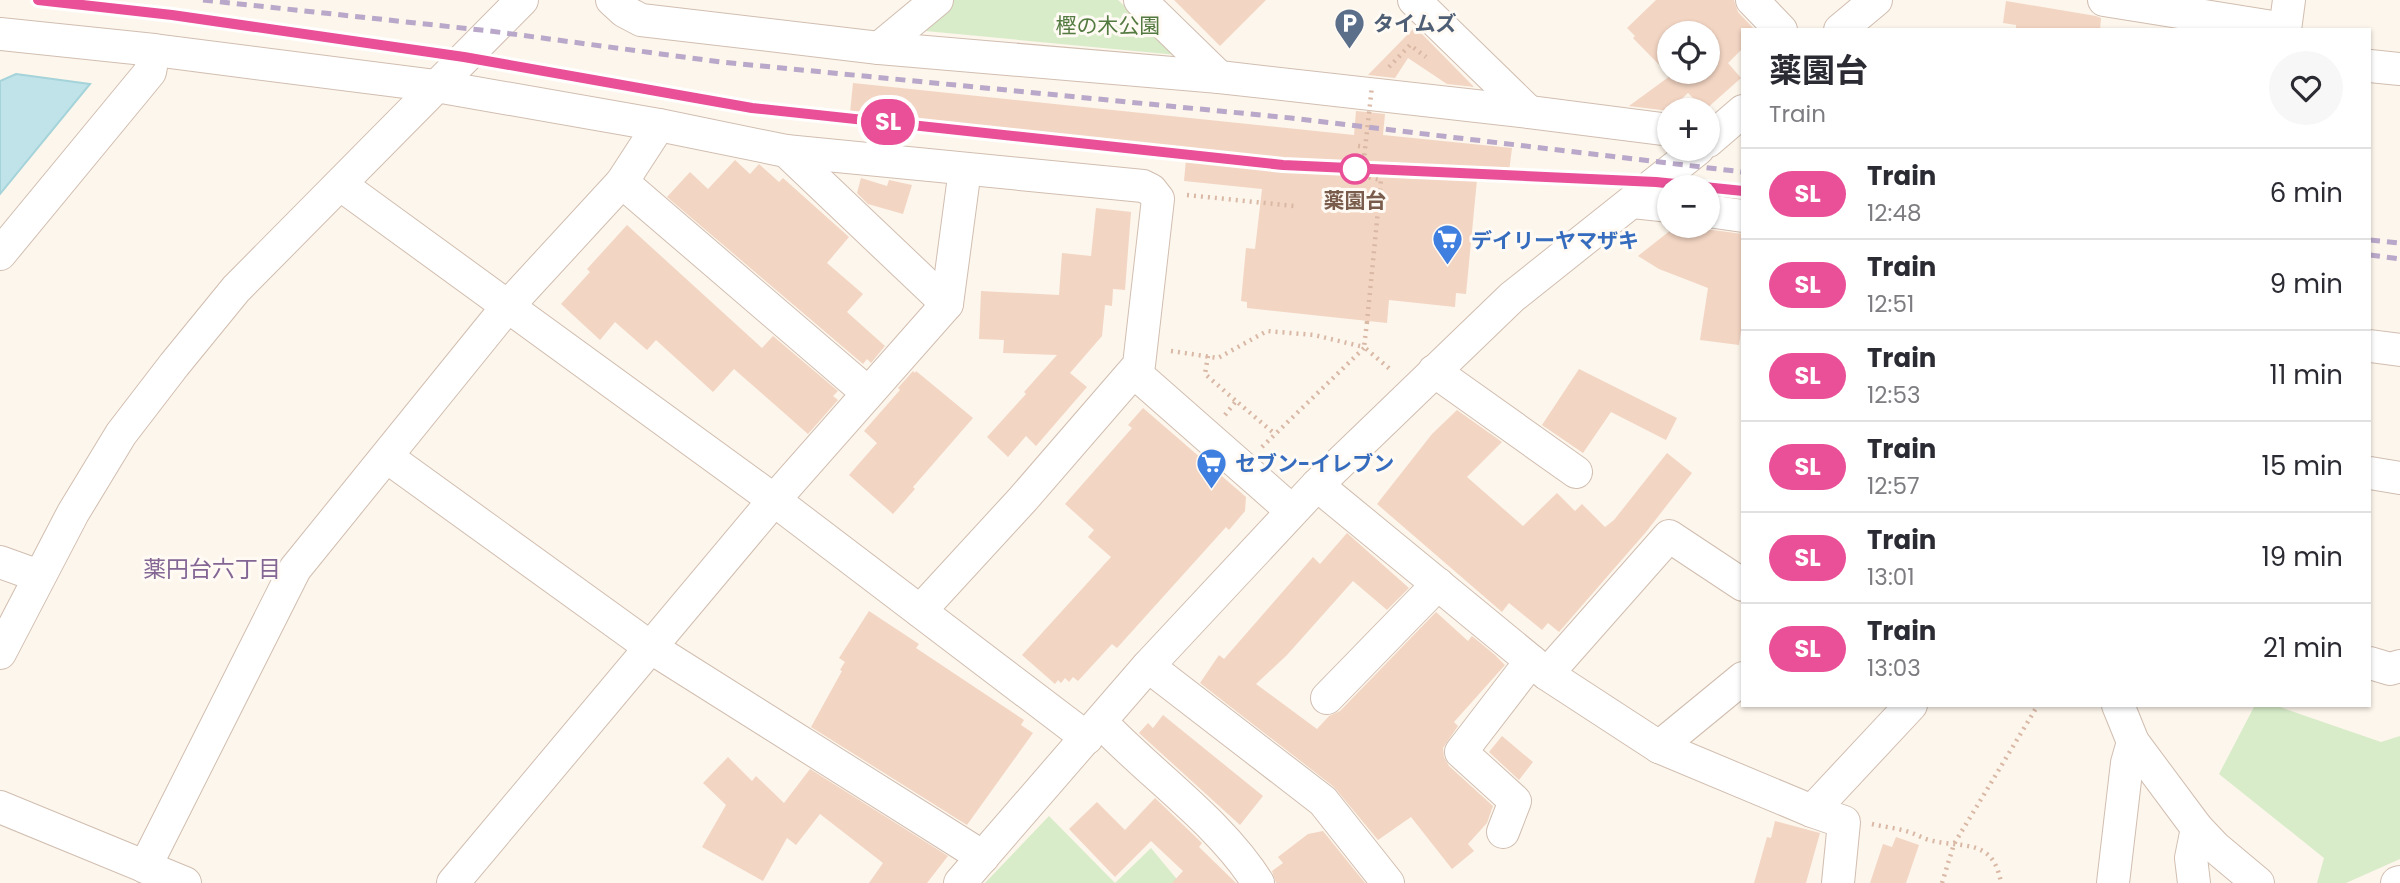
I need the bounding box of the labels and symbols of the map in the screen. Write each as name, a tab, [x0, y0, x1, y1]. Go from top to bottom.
parking icon: タイムズ	[1333, 6, 1367, 50]
place label: タイムズ	[1373, 9, 1457, 38]
park label: 樫の木公園	[1056, 11, 1161, 40]
line badge: SL	[856, 99, 920, 145]
marker: 薬園台	[1340, 154, 1370, 184]
place label: 薬園台	[1324, 186, 1387, 215]
supermarket icon: デイリーヤマザキ	[1431, 223, 1465, 267]
place label: デイリーヤマザキ	[1471, 226, 1639, 255]
supermarket icon: セブン-イレブン	[1195, 446, 1229, 490]
place label: セブン-イレブン	[1235, 449, 1394, 478]
district label: 薬円台六丁目	[143, 553, 281, 585]

